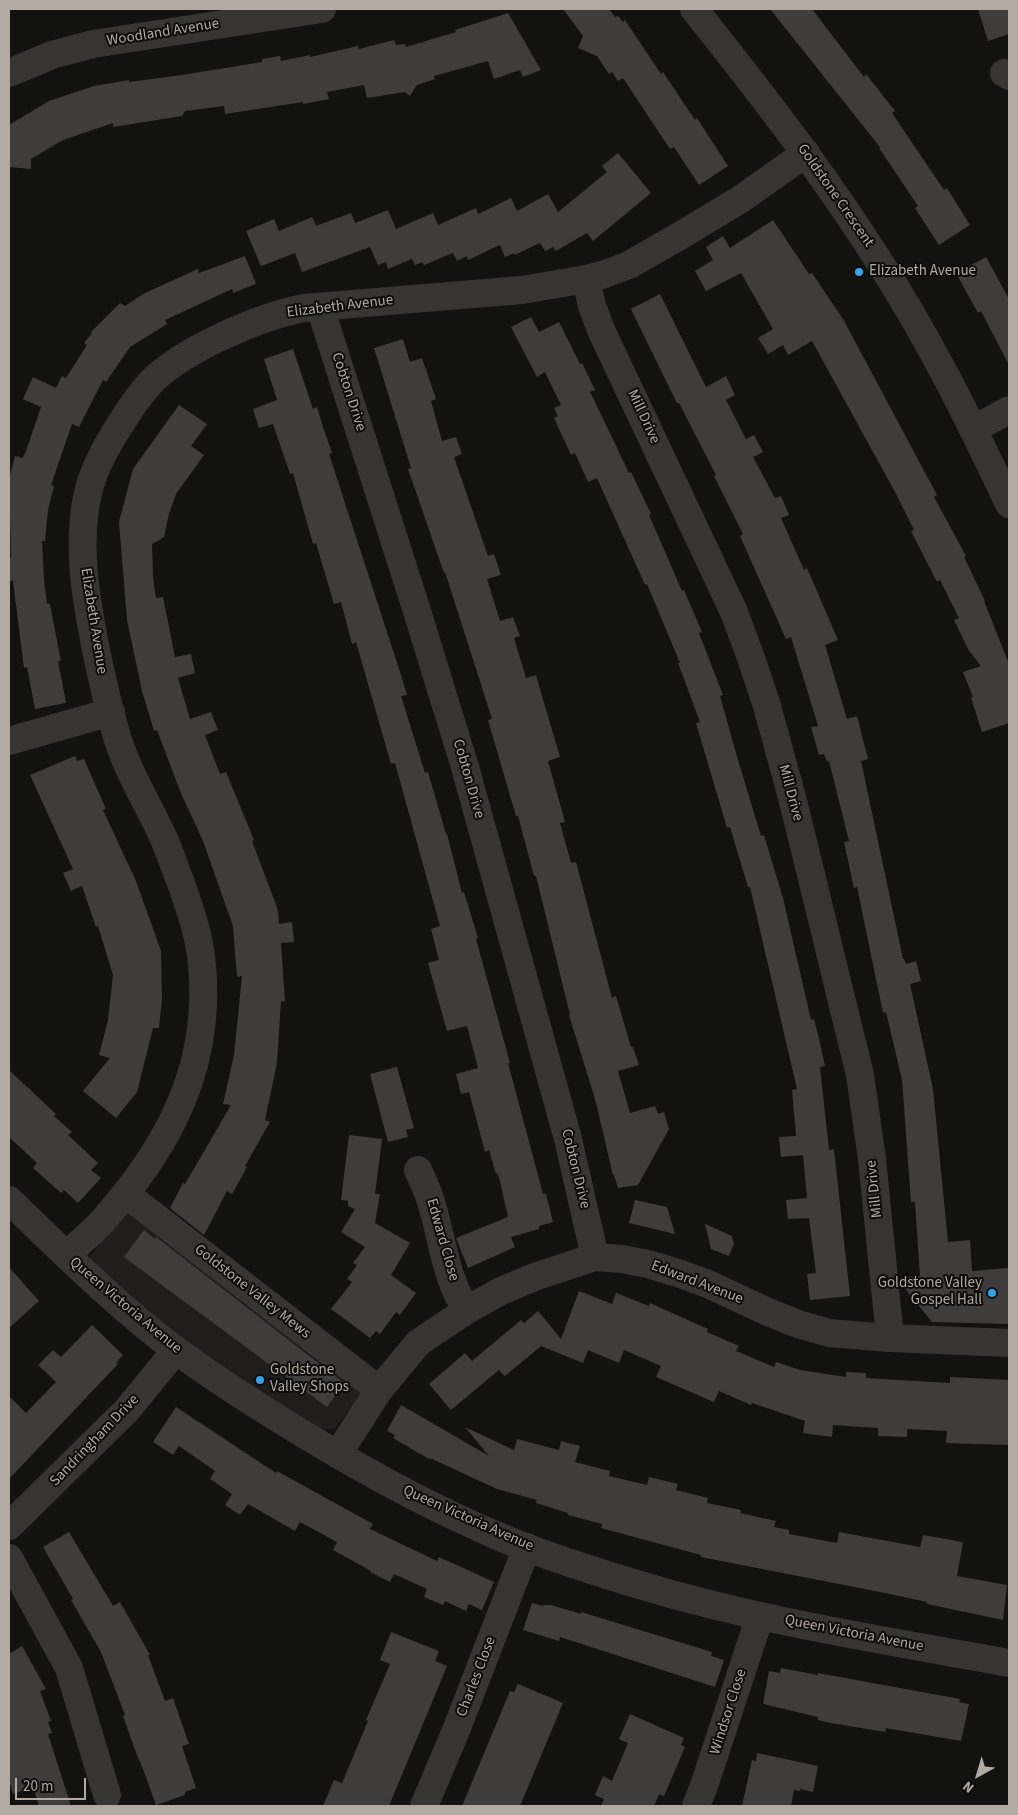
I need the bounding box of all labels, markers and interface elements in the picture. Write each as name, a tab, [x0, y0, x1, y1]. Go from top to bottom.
street label: Woodland Avenue	[106, 15, 220, 51]
street label: Goldstone Crescent	[793, 141, 877, 251]
place label: Elizabeth Avenue	[869, 263, 976, 281]
marker: Elizabeth Avenue	[853, 266, 865, 278]
street label: Elizabeth Avenue	[286, 292, 394, 322]
street label: Cobton Drive	[327, 350, 369, 434]
street label: Mill Drive	[623, 387, 663, 447]
street label: Elizabeth Avenue	[76, 567, 110, 675]
street label: Cobton Drive	[448, 737, 488, 821]
street label: Mill Drive	[774, 763, 806, 823]
street label: Cobton Drive	[556, 1127, 594, 1211]
street label: Mill Drive	[863, 1159, 887, 1219]
street label: Edward Close	[422, 1197, 462, 1283]
street label: Goldstone Valley Mews	[190, 1241, 314, 1343]
street label: Queen Victoria Avenue	[65, 1254, 185, 1358]
street label: Edward Avenue	[649, 1257, 745, 1309]
place label: Goldstone Valley Gospel Hall	[878, 1275, 982, 1310]
marker: Goldstone Valley Gospel Hall	[986, 1287, 998, 1299]
place label: Goldstone Valley Shops	[270, 1362, 349, 1397]
marker: Goldstone Valley Shops	[254, 1374, 266, 1386]
street label: Sandringham Drive	[47, 1391, 143, 1491]
street label: Queen Victoria Avenue	[400, 1482, 536, 1556]
street label: Queen Victoria Avenue	[783, 1612, 925, 1656]
street label: Charles Close	[454, 1634, 500, 1720]
street label: Windsor Close	[707, 1667, 751, 1757]
north arrow	[953, 1750, 1003, 1800]
scale bar	[18, 1768, 89, 1800]
text: 20 m	[23, 1776, 53, 1797]
text: N	[959, 1776, 978, 1797]

